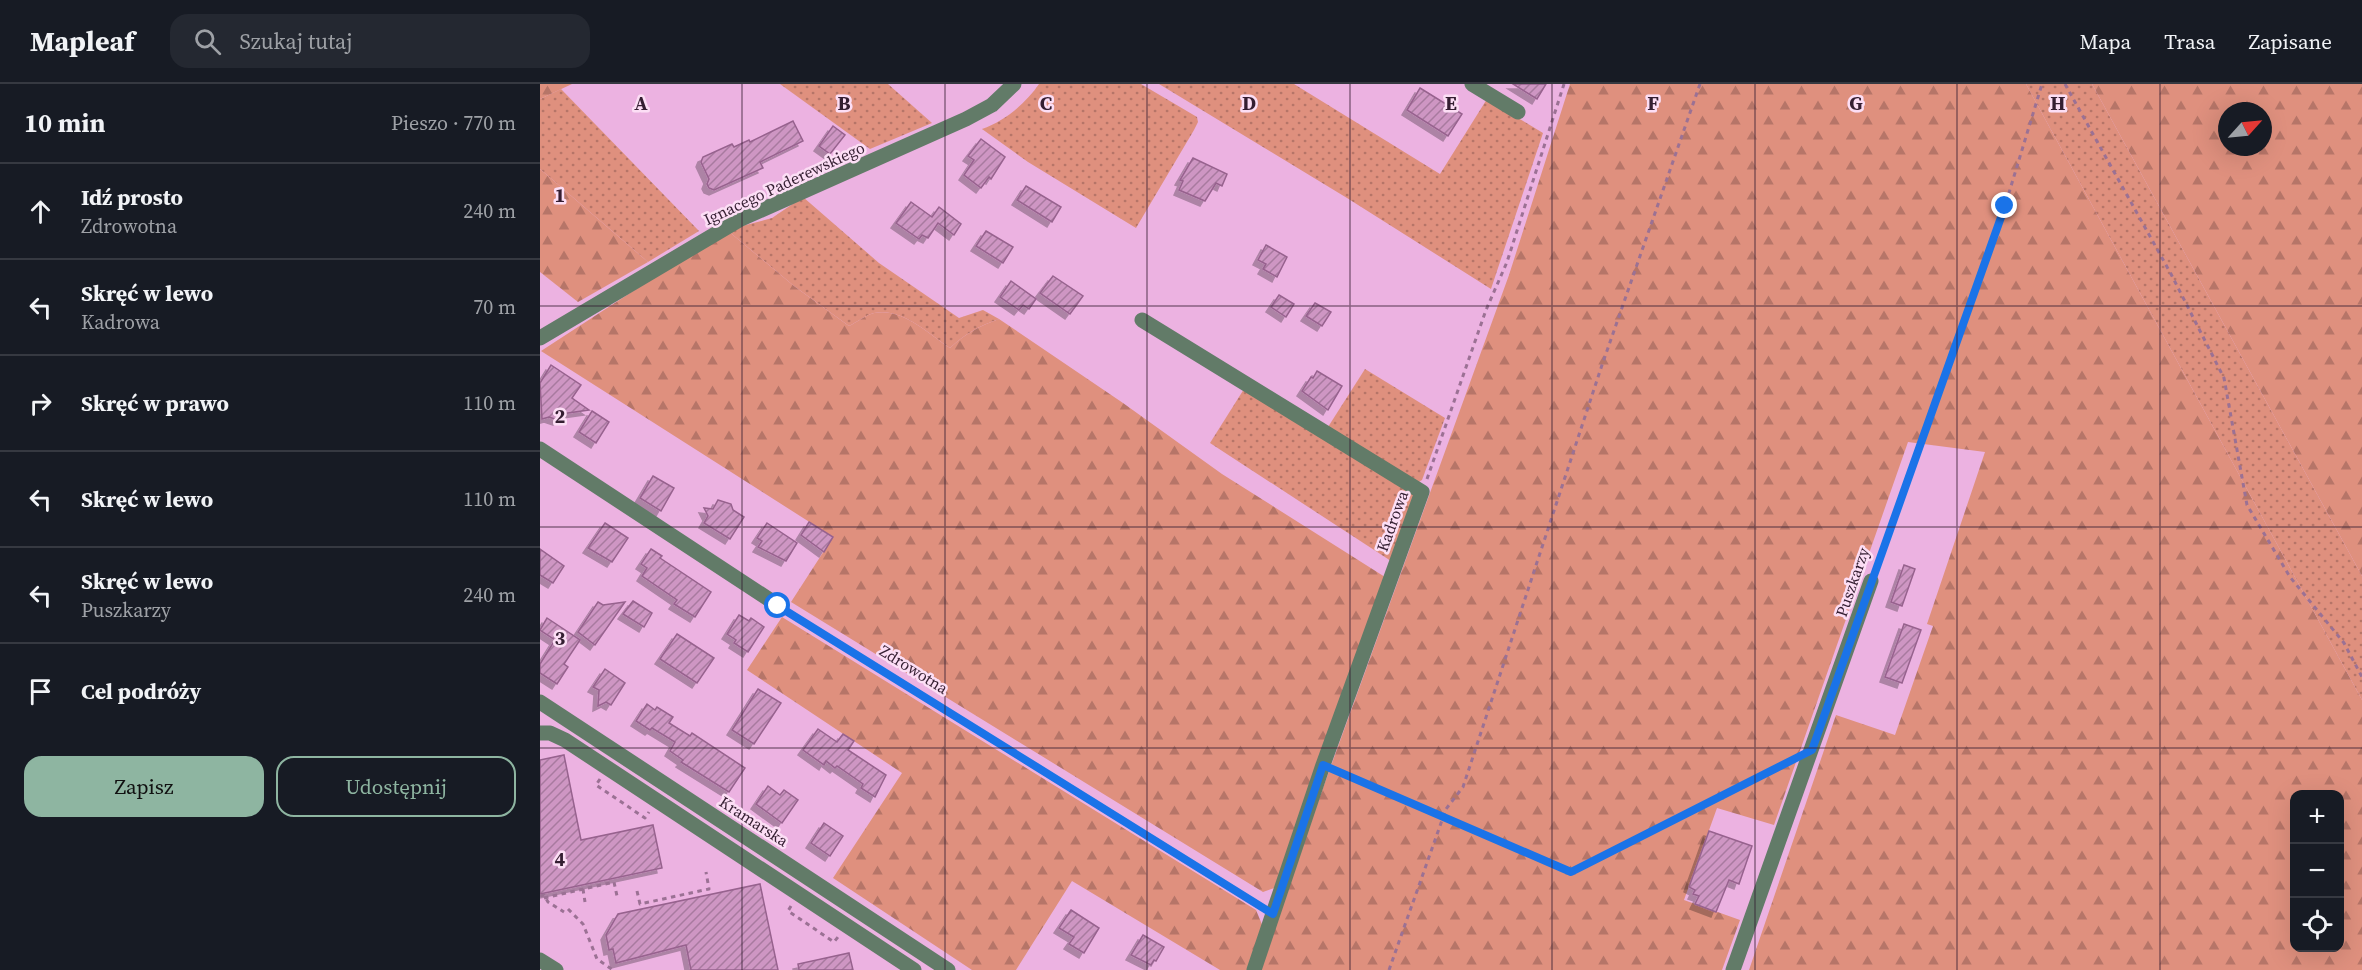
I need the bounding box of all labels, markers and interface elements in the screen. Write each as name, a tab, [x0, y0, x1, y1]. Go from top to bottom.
search box	[170, 14, 590, 68]
text: Mapleaf	[30, 22, 134, 60]
icon: search	[191, 25, 224, 58]
text: Szukaj tutaj	[239, 26, 352, 56]
text: Mapa	[2080, 27, 2131, 56]
text: Trasa	[2164, 27, 2216, 56]
text: Zapisane	[2249, 27, 2332, 56]
text: A	[634, 89, 648, 117]
text: B	[837, 89, 851, 117]
text: C	[1040, 89, 1052, 117]
text: D	[1242, 89, 1256, 117]
text: E	[1445, 89, 1457, 117]
text: F	[1647, 89, 1659, 117]
text: G	[1849, 89, 1863, 117]
text: H	[2050, 89, 2066, 117]
north arrow	[2218, 102, 2272, 156]
text: 10 min	[24, 105, 106, 141]
text: Pieszo · 770 m	[391, 109, 516, 137]
street label: Ignacego Paderewskiego	[700, 136, 868, 230]
text: 1	[555, 181, 565, 209]
text: Idź prosto	[81, 182, 183, 212]
route end	[1991, 192, 2017, 218]
icon: ahead	[24, 195, 57, 228]
text: 240 m	[463, 197, 516, 225]
text: Zdrowotna	[81, 212, 177, 240]
text: Skręć w lewo	[81, 278, 213, 308]
icon: left	[24, 291, 57, 324]
text: 70 m	[473, 293, 516, 321]
text: Kadrowa	[81, 308, 160, 336]
icon: right	[24, 387, 57, 420]
text: Skręć w prawo	[81, 388, 229, 418]
text: 110 m	[463, 389, 516, 417]
text: 2	[555, 402, 566, 430]
icon: left	[24, 483, 57, 516]
text: Skręć w lewo	[81, 484, 213, 514]
text: 110 m	[463, 485, 516, 513]
street label: Kadrowa	[1371, 487, 1413, 554]
street label: Puszkarzy	[1830, 544, 1874, 620]
text: Skręć w lewo	[81, 566, 213, 596]
icon: left	[24, 579, 57, 612]
text: 240 m	[463, 581, 516, 609]
route start	[764, 592, 790, 618]
text: Puszkarzy	[81, 596, 171, 624]
text: 3	[555, 624, 566, 652]
street label: Zdrowotna	[876, 639, 953, 699]
icon: arrive	[24, 675, 57, 708]
text: Cel podróży	[81, 676, 201, 706]
button: Zapisz	[24, 756, 264, 817]
button: Udostępnij	[276, 756, 516, 817]
map controls	[2290, 790, 2344, 952]
button: +	[2290, 790, 2344, 844]
street label: Kramarska	[715, 791, 793, 852]
button: −	[2290, 844, 2344, 898]
text: 4	[555, 845, 566, 873]
button: locate	[2290, 898, 2344, 952]

